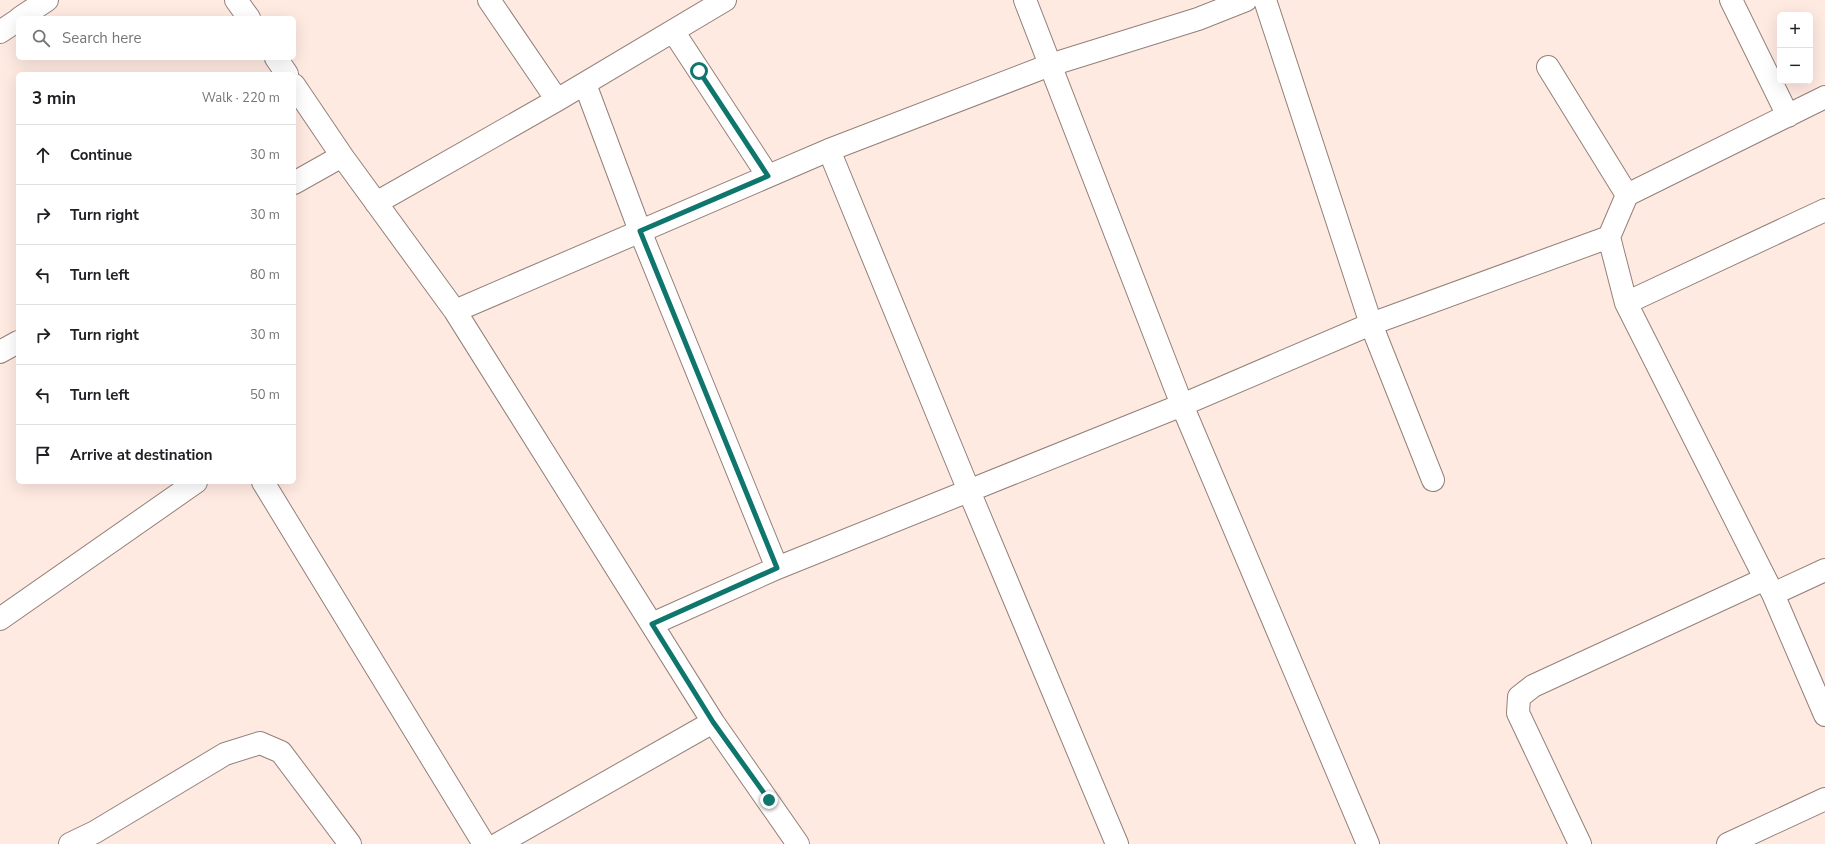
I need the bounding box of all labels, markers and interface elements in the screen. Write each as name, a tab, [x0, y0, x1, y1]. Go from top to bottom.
map controls	[1777, 12, 1813, 84]
button: +	[1777, 12, 1813, 48]
search box	[16, 16, 296, 60]
icon: search	[30, 27, 52, 49]
text: Search here	[62, 28, 142, 48]
button: −	[1777, 48, 1813, 84]
route start	[690, 62, 708, 80]
text: 3 min	[32, 87, 76, 110]
text: Walk · 220 m	[202, 89, 280, 107]
icon: ahead	[32, 144, 54, 166]
text: Continue	[70, 145, 132, 165]
text: 30 m	[250, 146, 280, 164]
icon: right	[32, 204, 54, 226]
text: Turn right	[70, 205, 139, 225]
text: 30 m	[250, 206, 280, 224]
icon: left	[32, 264, 54, 286]
text: Turn left	[70, 265, 129, 285]
text: 80 m	[250, 266, 280, 284]
icon: right	[32, 324, 54, 346]
text: Turn right	[70, 325, 139, 345]
text: 30 m	[250, 326, 280, 344]
icon: left	[32, 384, 54, 406]
text: Turn left	[70, 385, 129, 405]
text: 50 m	[250, 386, 280, 404]
icon: arrive	[32, 444, 54, 466]
text: Arrive at destination	[70, 445, 213, 465]
route end	[760, 791, 778, 809]

